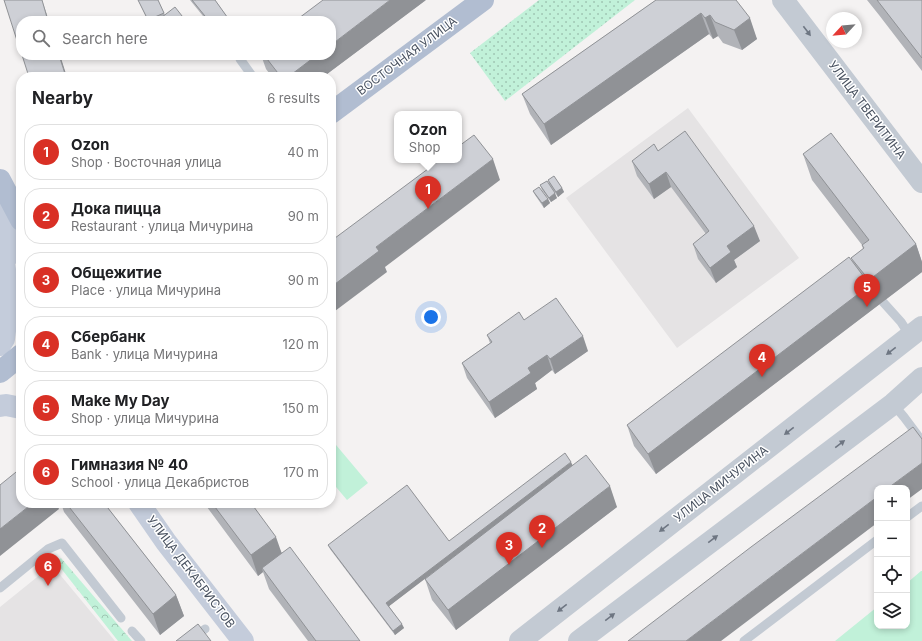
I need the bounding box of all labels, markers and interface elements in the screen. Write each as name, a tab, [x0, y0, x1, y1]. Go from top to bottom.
north arrow	[826, 12, 862, 48]
street label: ВОСТОЧНАЯ УЛИЦА	[354, 13, 460, 98]
search box	[16, 16, 336, 60]
one-way arrow	[803, 26, 811, 37]
icon: search	[30, 27, 52, 49]
text: Search here	[62, 29, 148, 48]
street label: УЛИЦА ТВЕРИТИНА	[825, 58, 909, 162]
text: Nearby	[32, 88, 93, 108]
text: 6 results	[267, 90, 320, 106]
popup	[394, 111, 462, 163]
text: Ozon	[409, 120, 447, 139]
text: Ozon	[71, 135, 109, 154]
text: Shop	[409, 139, 441, 155]
text: 1	[43, 144, 49, 160]
text: 40 m	[287, 144, 319, 160]
text: Shop · Восточная улица	[71, 154, 222, 170]
pin: 1	[415, 176, 441, 209]
text: Дока пицца	[71, 199, 161, 218]
text: 2	[42, 208, 50, 224]
text: 90 m	[288, 208, 319, 224]
text: Restaurant · улица Мичурина	[71, 218, 253, 234]
text: Общежитие	[71, 263, 162, 282]
text: 3	[42, 272, 50, 288]
text: 90 m	[288, 272, 319, 288]
pin: 5	[854, 274, 880, 307]
text: Place · улица Мичурина	[71, 282, 221, 298]
your location	[421, 307, 441, 327]
text: Сбербанк	[71, 327, 146, 346]
text: 4	[42, 336, 50, 352]
text: 120 m	[283, 336, 319, 352]
pin: 4	[749, 344, 775, 377]
text: Bank · улица Мичурина	[71, 346, 218, 362]
one-way arrow	[886, 346, 897, 355]
text: Make My Day	[71, 391, 170, 410]
text: 5	[42, 400, 50, 416]
text: 150 m	[283, 400, 319, 416]
text: Shop · улица Мичурина	[71, 410, 219, 426]
one-way arrow	[783, 426, 794, 435]
one-way arrow	[834, 440, 845, 448]
street label: УЛИЦА МИЧУРИНА	[671, 442, 771, 525]
text: Гимназия № 40	[71, 455, 188, 474]
text: 6	[42, 464, 50, 480]
text: 170 m	[283, 464, 319, 480]
text: School · улица Декабристов	[71, 474, 249, 490]
map controls	[874, 485, 910, 629]
button: +	[874, 485, 910, 521]
street label: УЛИЦА ДЕКАБРИСТОВ	[144, 513, 239, 631]
pin: 2	[529, 515, 555, 548]
button: −	[874, 521, 910, 557]
one-way arrow	[659, 524, 670, 532]
pin: 3	[496, 532, 522, 565]
one-way arrow	[708, 535, 719, 543]
pin: 6	[35, 553, 61, 586]
button: locate	[874, 557, 910, 593]
button: layers	[874, 593, 910, 629]
one-way arrow	[557, 604, 568, 612]
one-way arrow	[604, 613, 615, 622]

